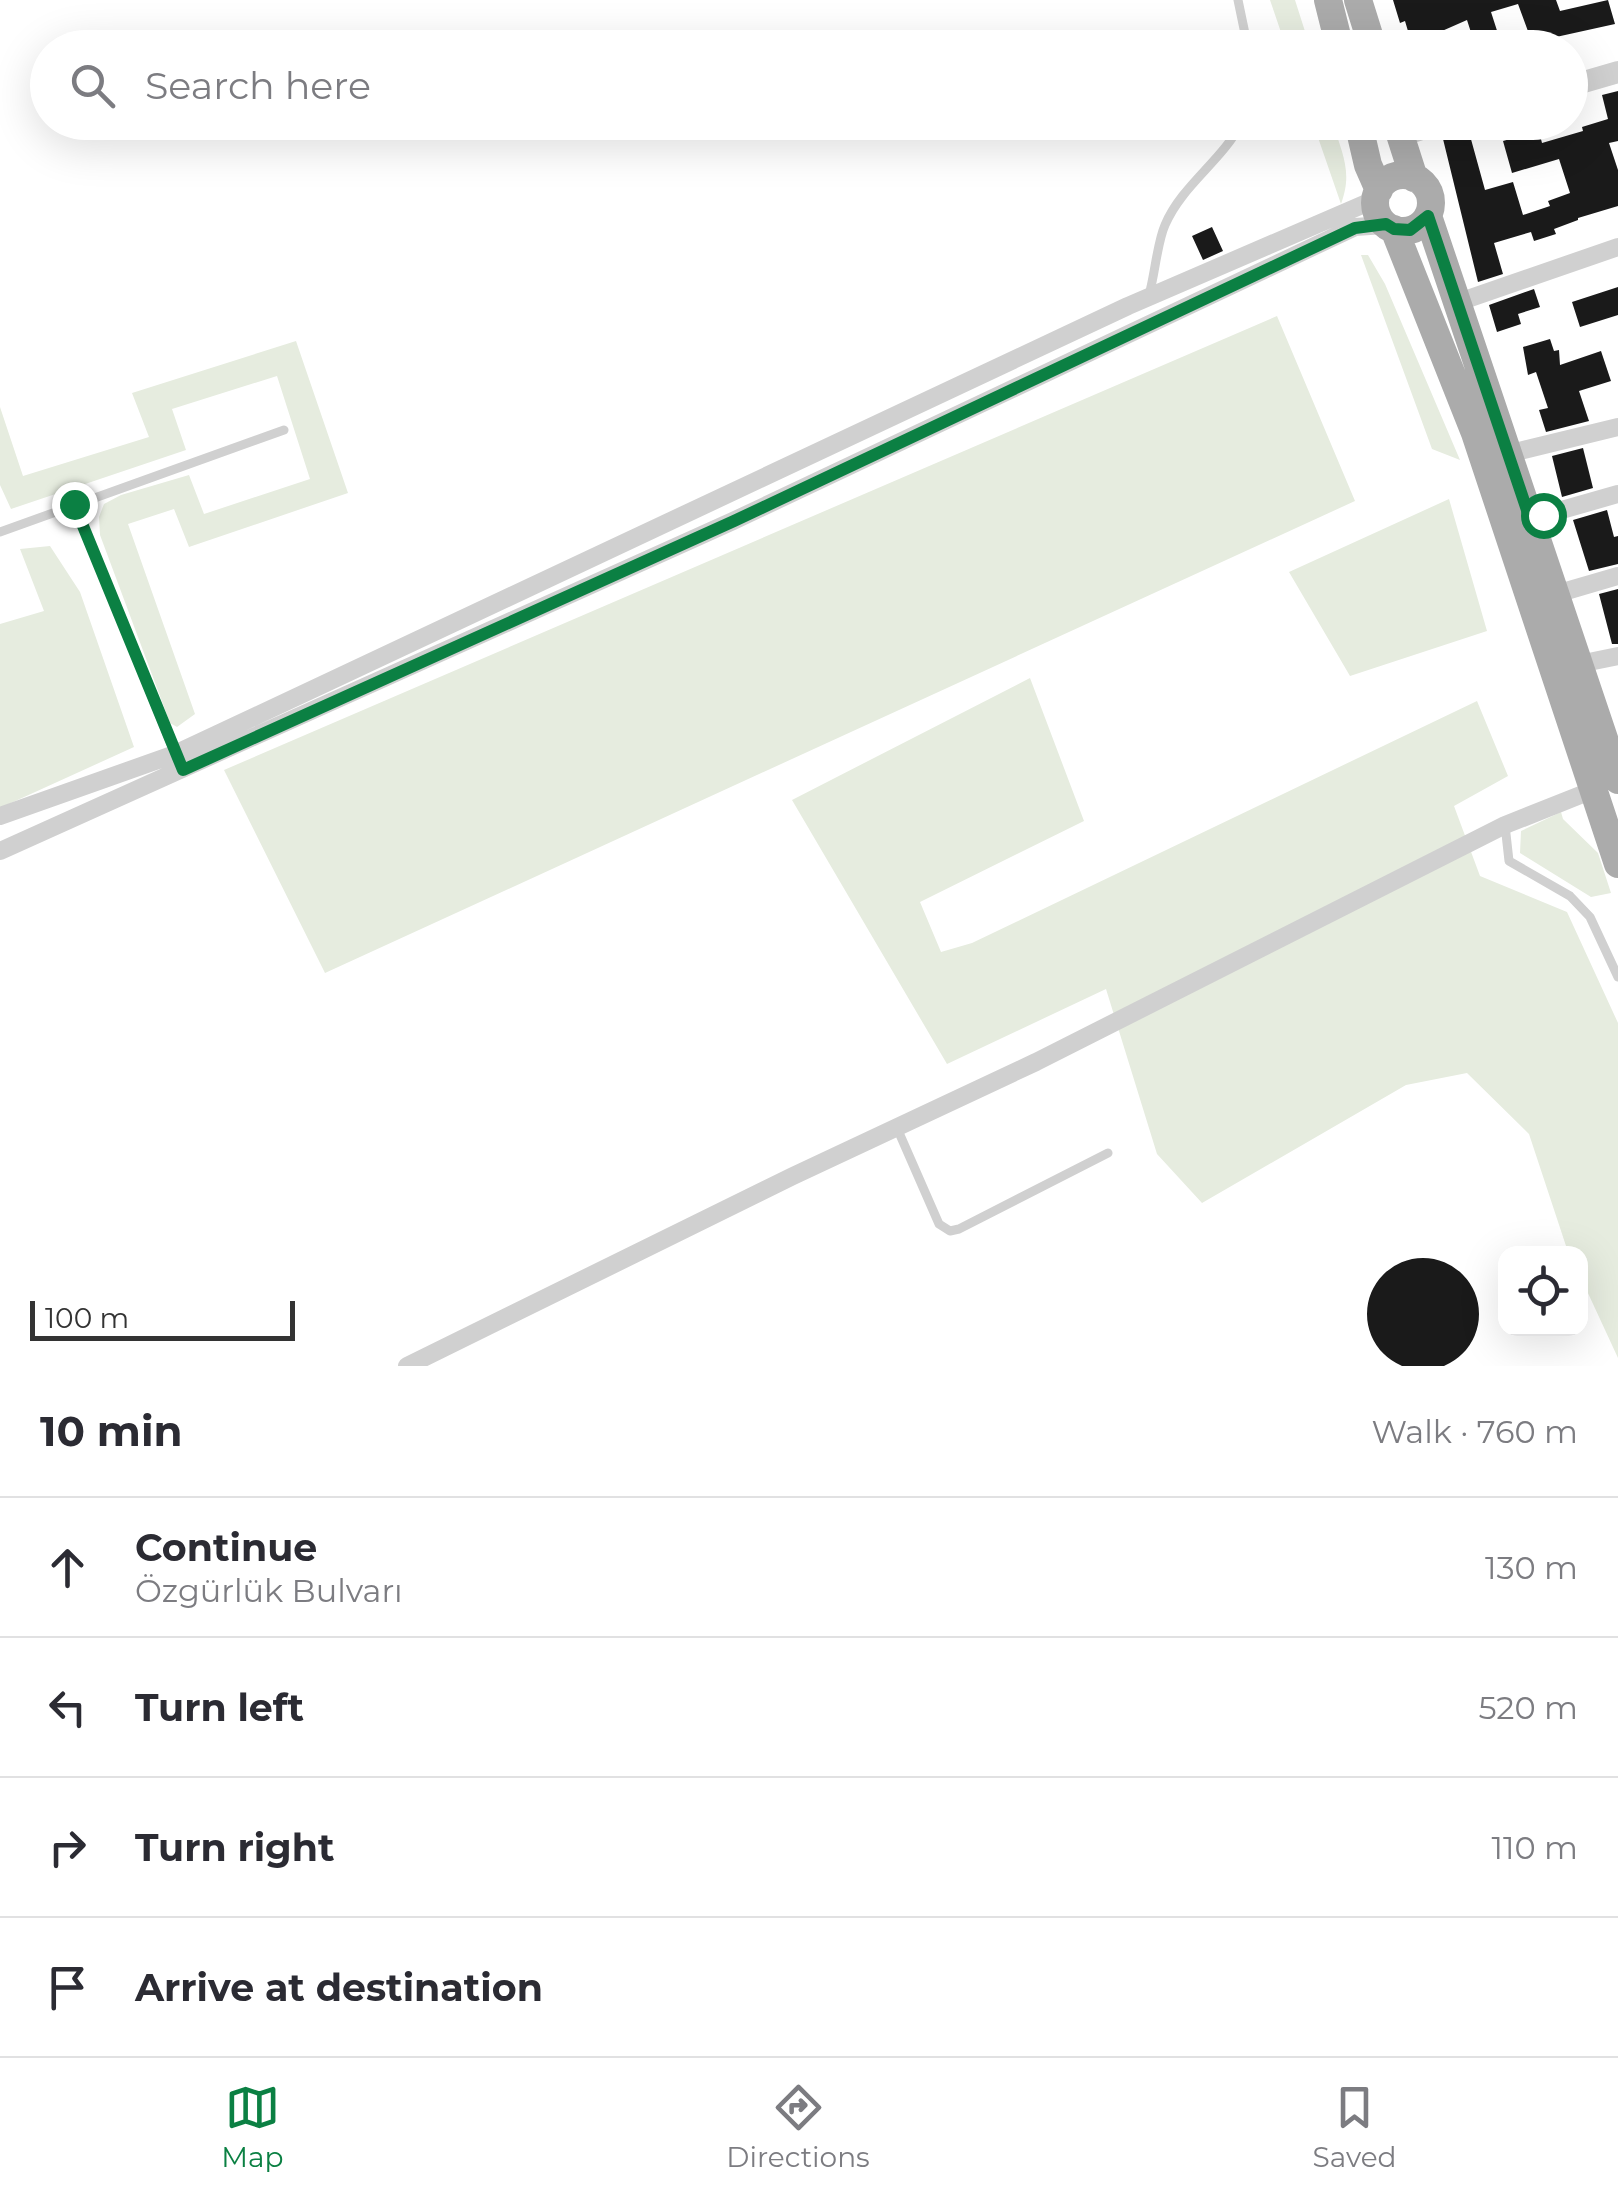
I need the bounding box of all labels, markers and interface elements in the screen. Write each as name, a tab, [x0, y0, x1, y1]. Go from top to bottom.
search box	[30, 30, 1588, 140]
icon: search	[65, 58, 120, 113]
text: Search here	[145, 62, 371, 109]
route end	[52, 482, 98, 528]
route start	[1521, 493, 1567, 539]
map controls	[1498, 1246, 1588, 1336]
button: locate	[1498, 1246, 1588, 1336]
scale bar	[30, 1296, 295, 1340]
text: 100 m	[45, 1301, 129, 1335]
text: 10 min	[40, 1405, 183, 1457]
text: Walk · 760 m	[1372, 1412, 1578, 1451]
text: Continue	[135, 1524, 317, 1571]
icon: ahead	[40, 1540, 95, 1595]
text: 130 m	[1485, 1548, 1578, 1587]
text: Özgürlük Bulvarı	[135, 1571, 403, 1610]
icon: left	[40, 1680, 95, 1735]
text: Turn left	[135, 1684, 304, 1731]
text: 520 m	[1478, 1688, 1578, 1727]
icon: right	[40, 1820, 95, 1875]
text: Turn right	[135, 1824, 334, 1871]
text: 110 m	[1491, 1828, 1578, 1867]
icon: arrive	[40, 1960, 95, 2015]
text: Arrive at destination	[135, 1964, 543, 2011]
tab: Map	[221, 2080, 284, 2174]
tab: Directions	[726, 2080, 870, 2174]
tab: Saved	[1312, 2080, 1397, 2174]

